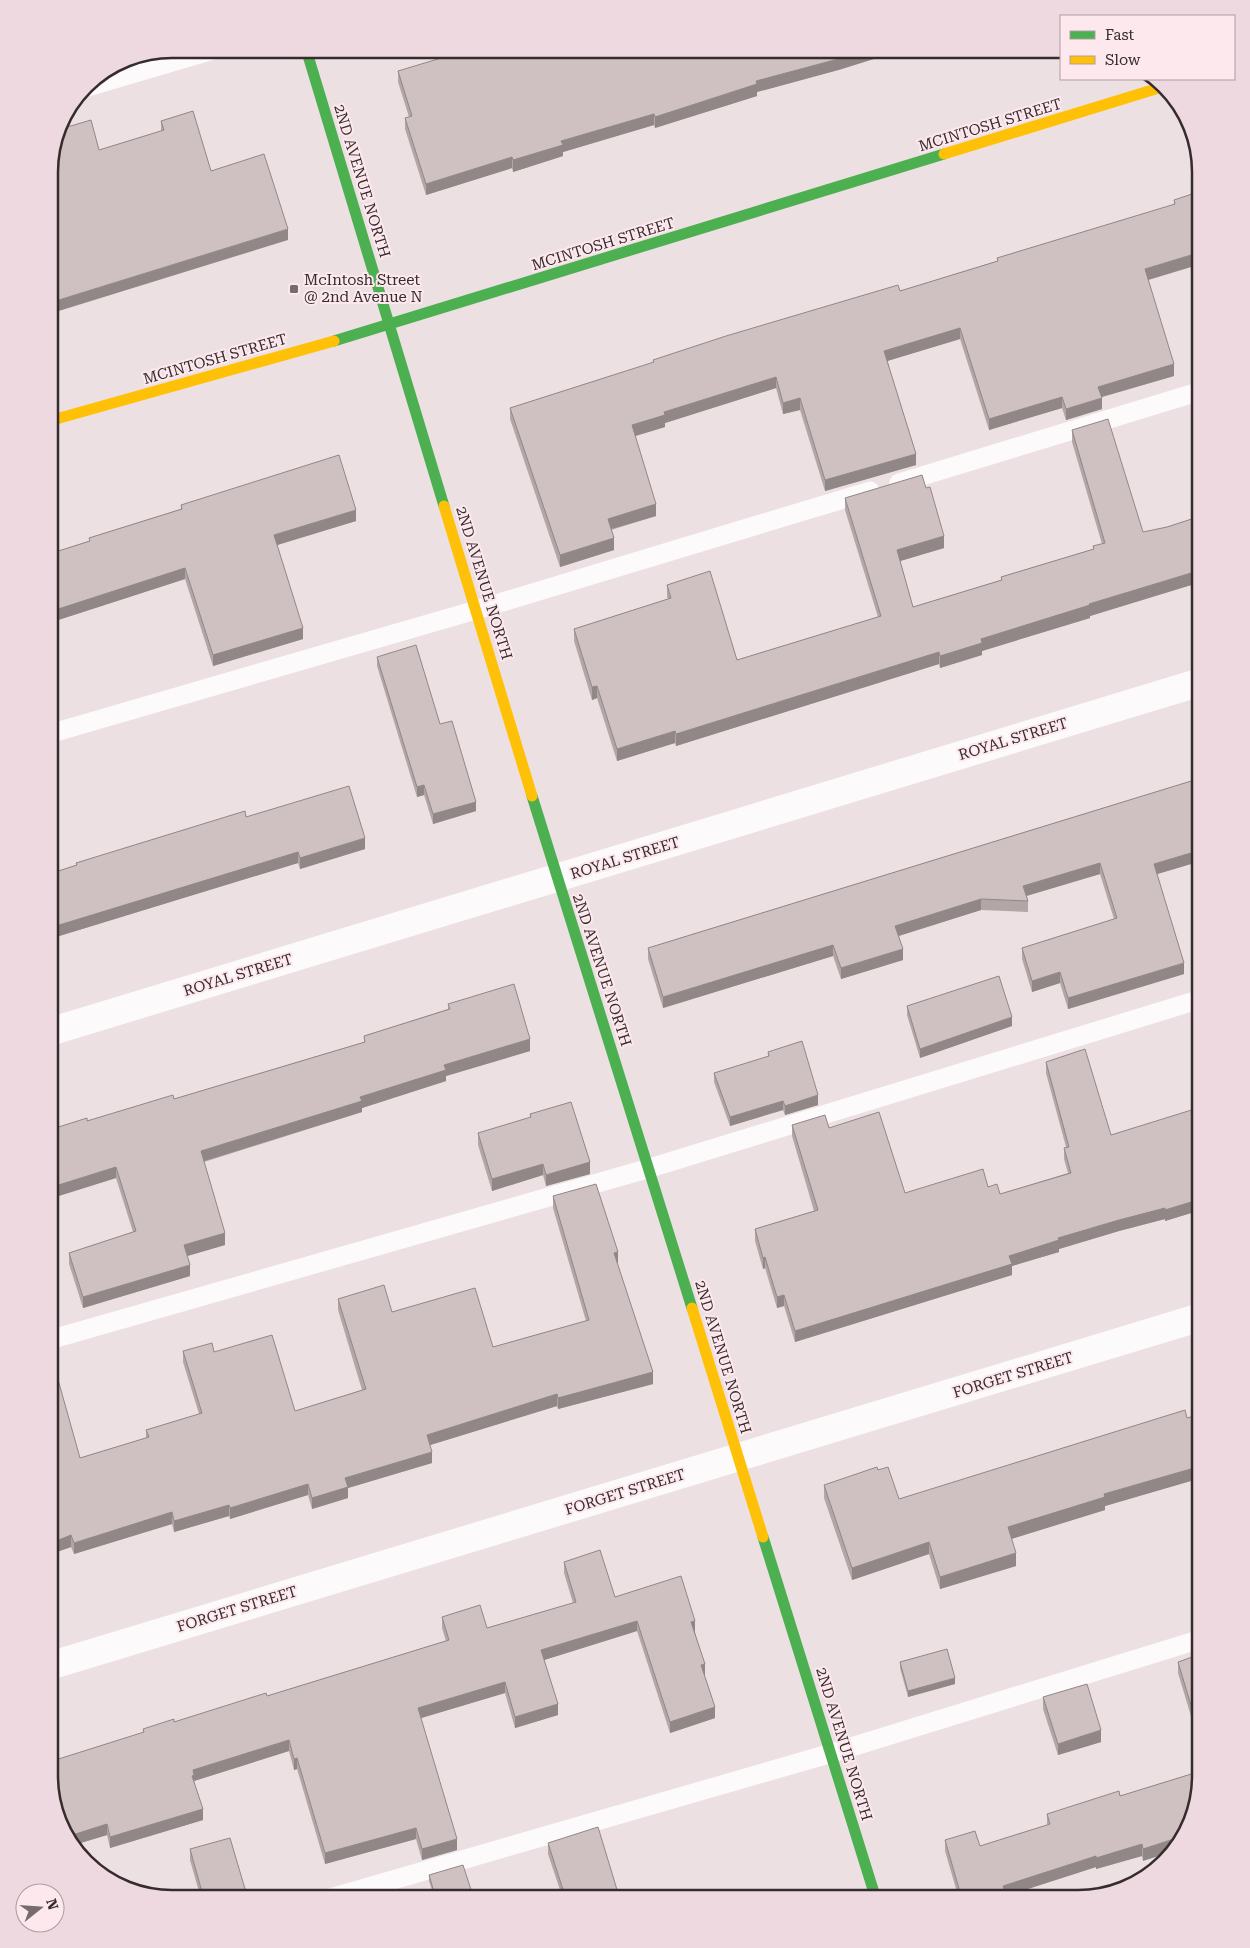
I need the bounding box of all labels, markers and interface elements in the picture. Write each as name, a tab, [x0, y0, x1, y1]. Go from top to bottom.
legend	[1060, 15, 1235, 80]
text: Fast	[1105, 26, 1135, 44]
text: Slow	[1105, 51, 1141, 69]
street label: MCINTOSH STREET	[916, 95, 1064, 155]
street label: 2ND AVENUE NORTH	[330, 102, 394, 260]
street label: MCINTOSH STREET	[529, 214, 677, 274]
place label: McIntosh Street @ 2nd Avenue N	[304, 271, 423, 306]
marker: McIntosh Street @ 2nd Avenue N	[288, 283, 300, 295]
street label: MCINTOSH STREET	[141, 330, 289, 388]
street label: 2ND AVENUE NORTH	[452, 504, 516, 662]
street label: ROYAL STREET	[956, 714, 1070, 764]
street label: ROYAL STREET	[568, 833, 682, 883]
street label: 2ND AVENUE NORTH	[569, 891, 635, 1049]
street label: ROYAL STREET	[181, 950, 295, 1000]
street label: 2ND AVENUE NORTH	[691, 1278, 755, 1436]
street label: FORGET STREET	[951, 1348, 1075, 1402]
street label: FORGET STREET	[563, 1465, 687, 1519]
street label: FORGET STREET	[175, 1582, 299, 1636]
street label: 2ND AVENUE NORTH	[812, 1665, 876, 1823]
north arrow	[15, 1883, 65, 1933]
text: N	[43, 1897, 62, 1912]

